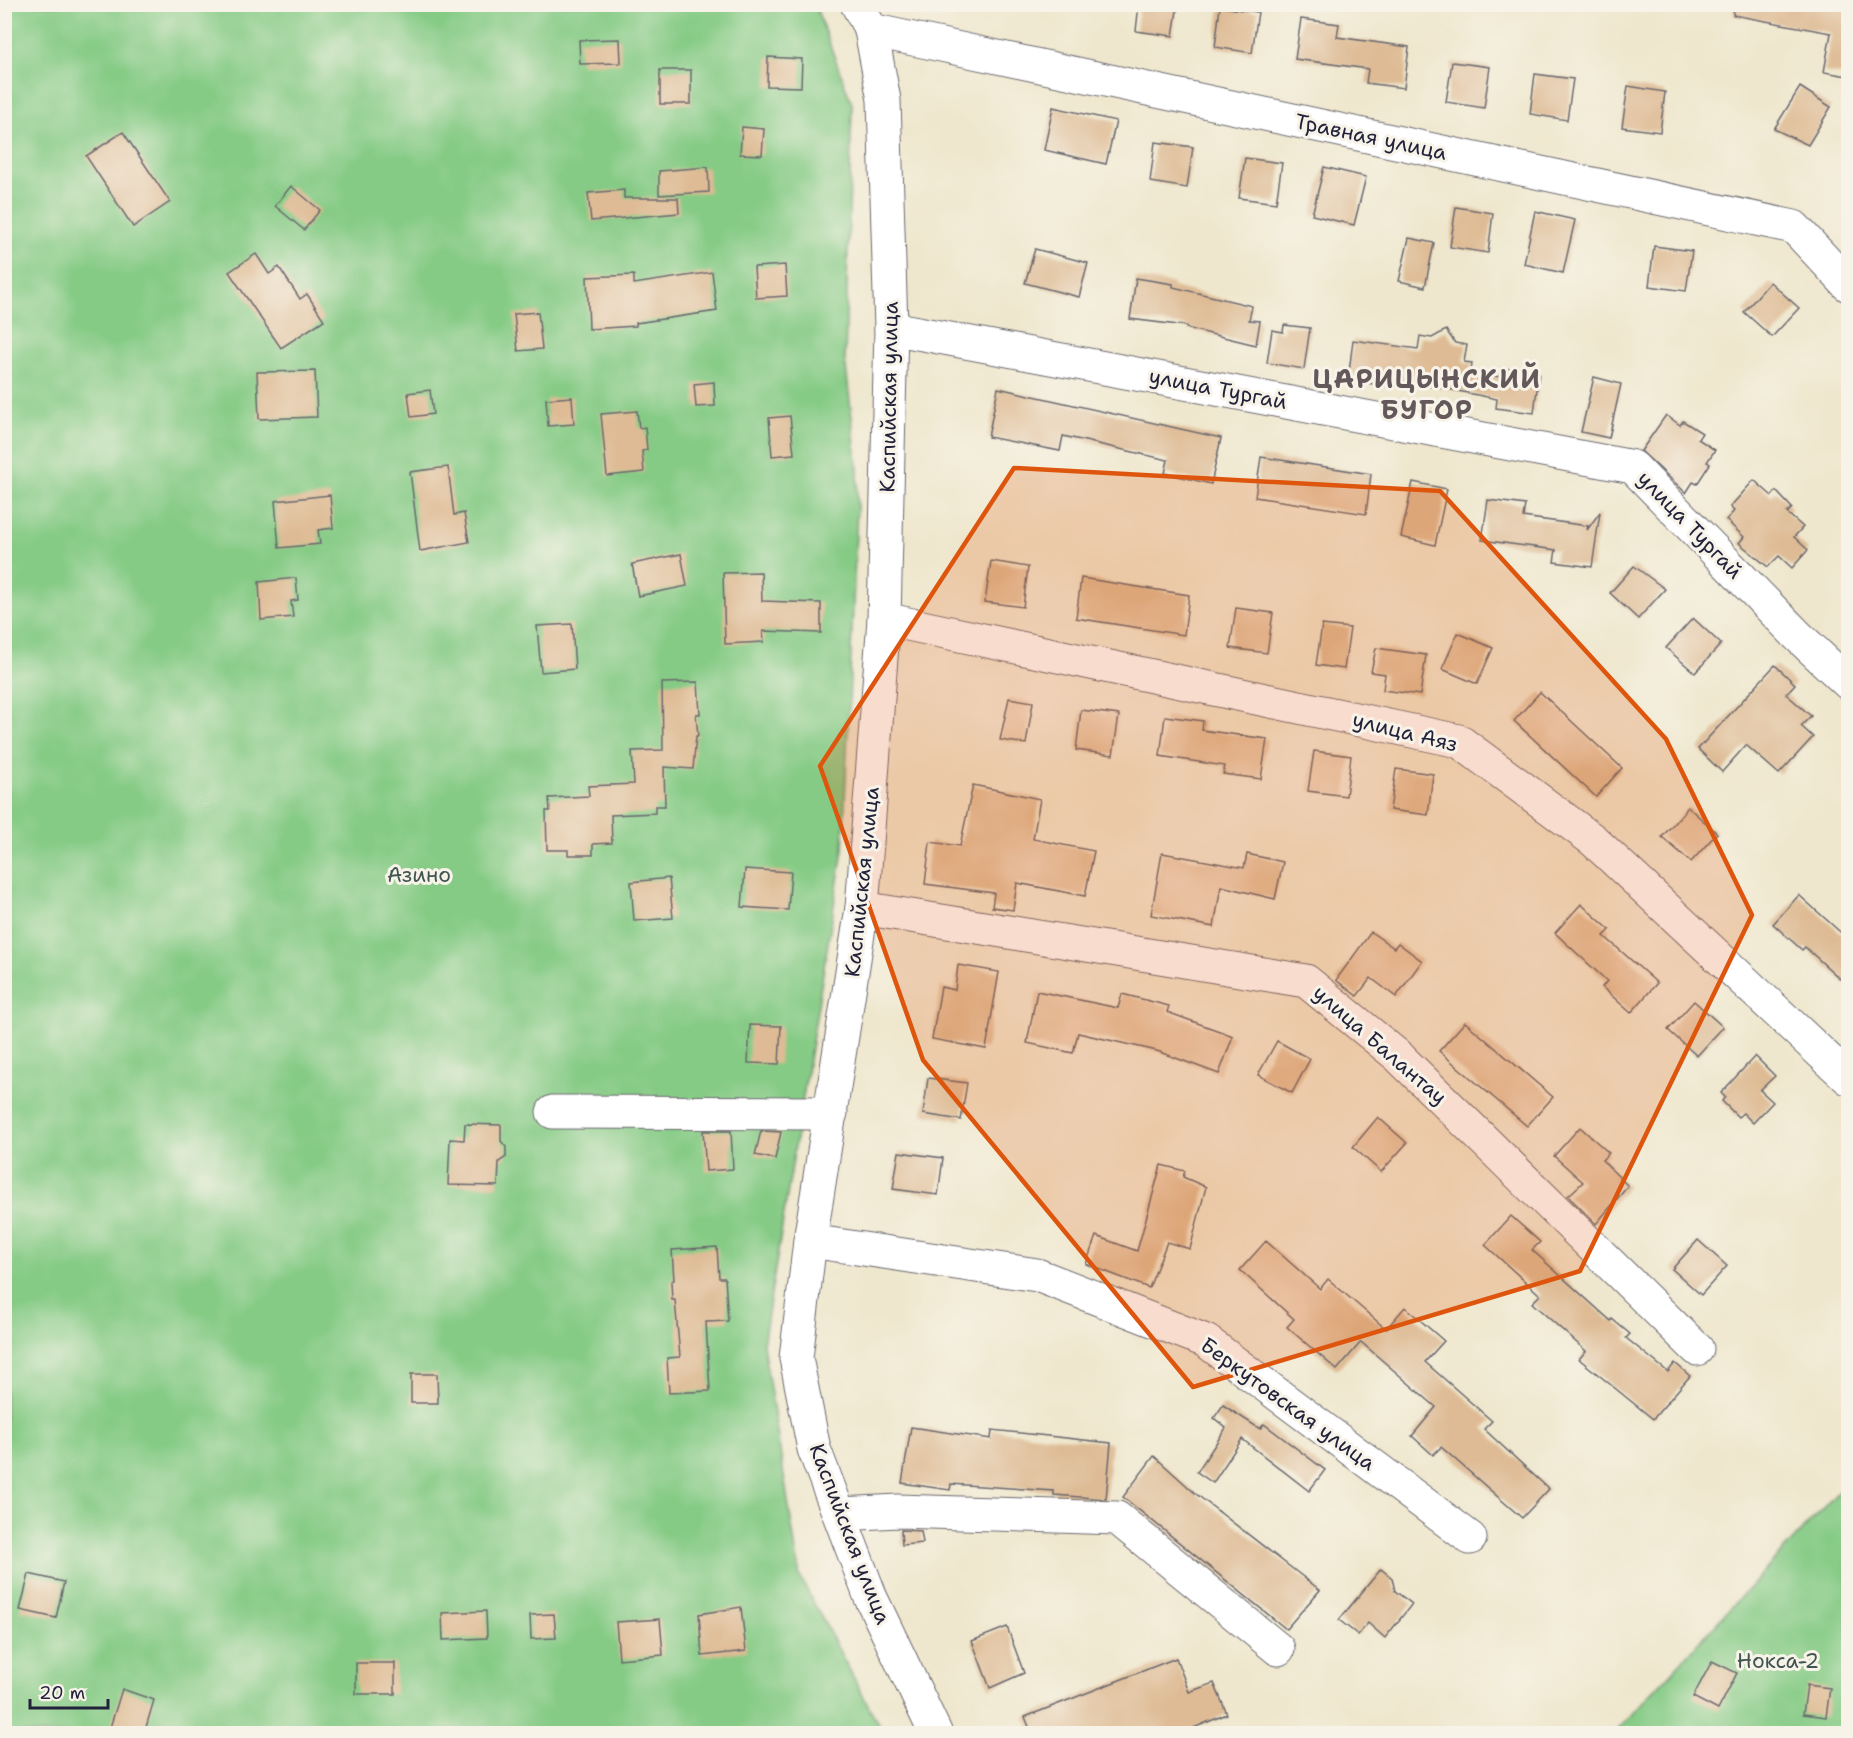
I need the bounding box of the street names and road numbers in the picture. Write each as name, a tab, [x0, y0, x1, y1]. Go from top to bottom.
street label: Травная улица	[1293, 107, 1449, 167]
street label: Каспийская улица	[873, 301, 905, 493]
street label: улица Тургай	[1147, 362, 1290, 416]
street label: улица Тургай	[1631, 465, 1749, 585]
street label: улица Аяз	[1349, 705, 1461, 759]
street label: Каспийская улица	[838, 785, 886, 979]
street label: улица Балантау	[1307, 979, 1453, 1111]
street label: Беркутовская улица	[1195, 1331, 1381, 1477]
street label: Каспийская улица	[803, 1440, 897, 1628]

